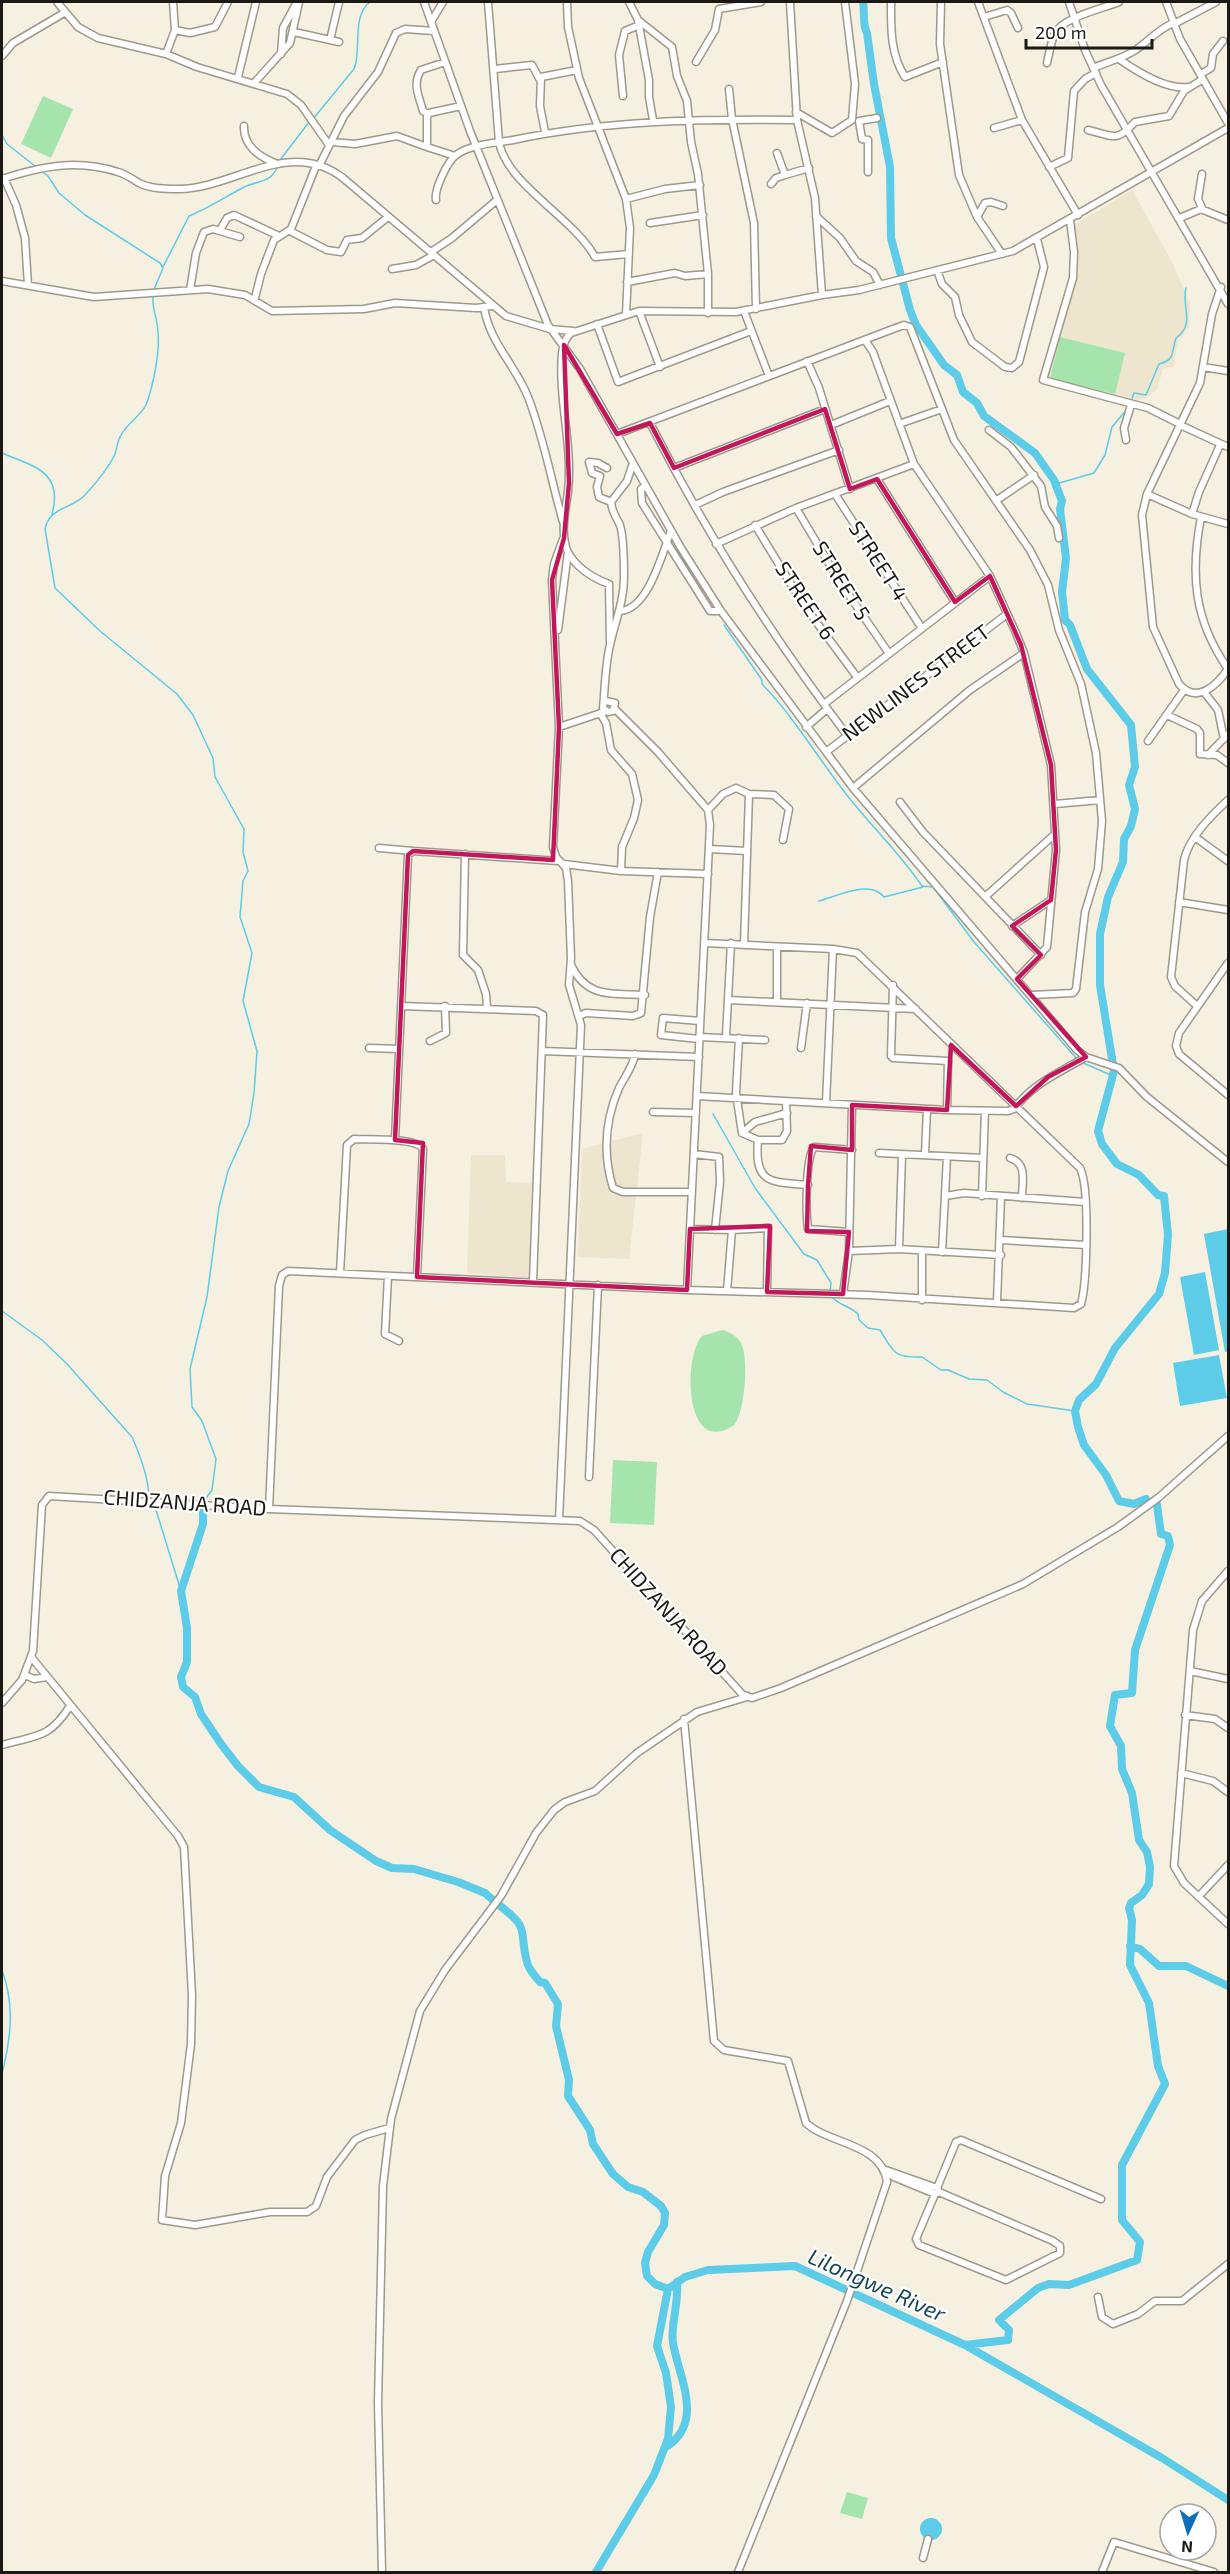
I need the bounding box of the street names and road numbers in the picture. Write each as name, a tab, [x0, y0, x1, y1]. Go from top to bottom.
street label: STREET 4	[844, 516, 914, 605]
street label: STREET 5	[808, 536, 876, 624]
street label: STREET 6	[771, 556, 841, 644]
street label: NEWLINES STREET	[836, 618, 994, 745]
street label: CHIDZANJA ROAD	[103, 1483, 267, 1520]
street label: CHIDZANJA ROAD	[605, 1542, 733, 1680]

